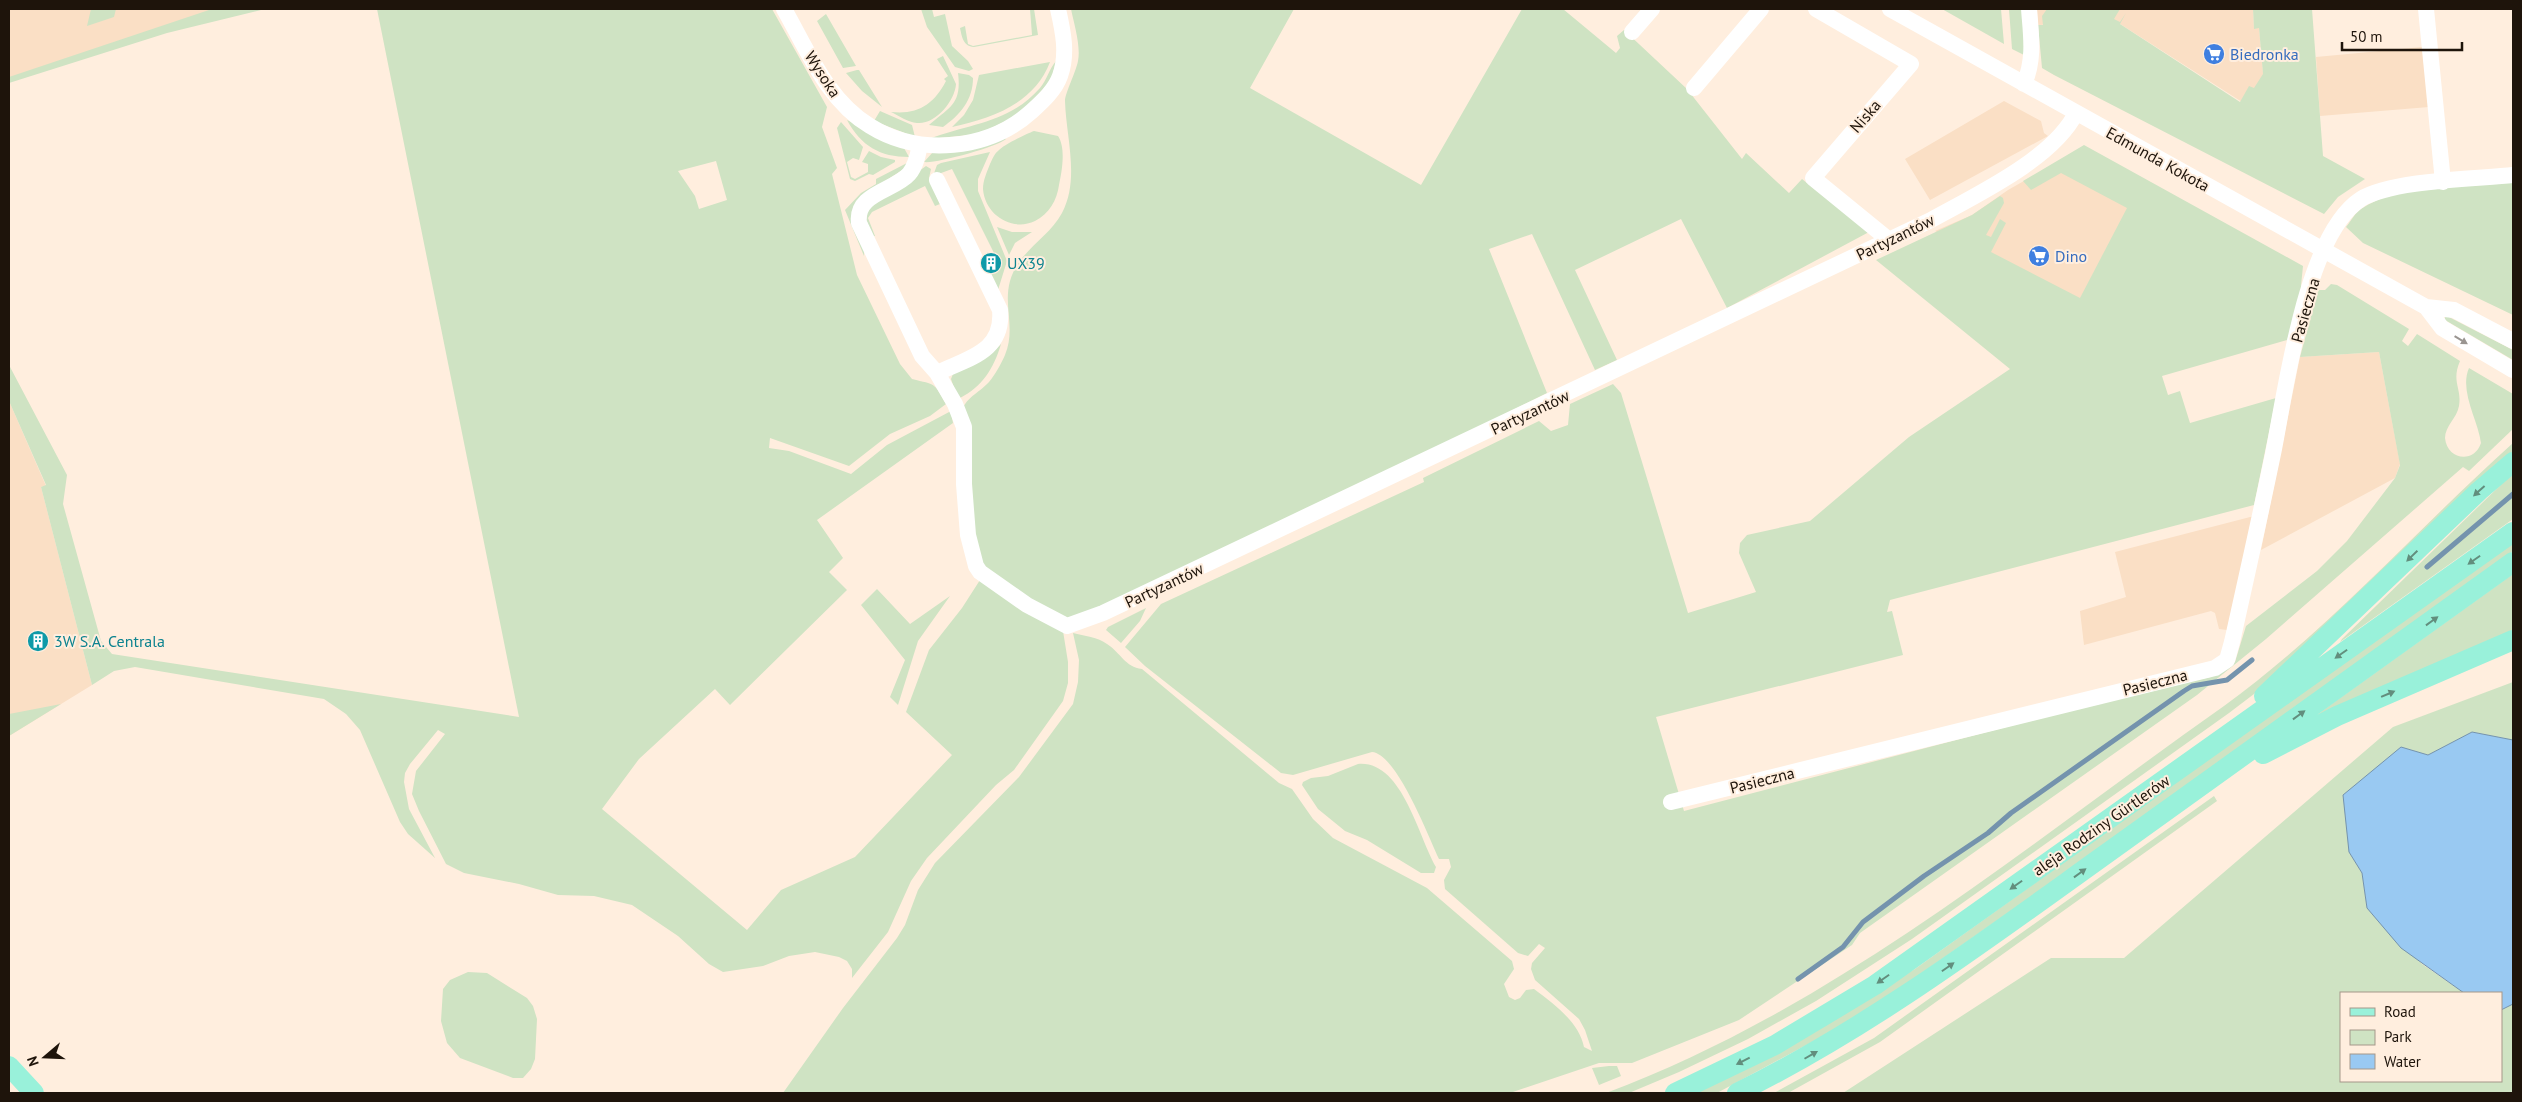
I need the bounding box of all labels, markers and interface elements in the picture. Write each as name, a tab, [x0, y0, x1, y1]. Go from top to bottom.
scale bar	[2342, 20, 2462, 52]
text: 50 m	[2350, 27, 2383, 46]
supermarket icon: Biedronka	[2202, 42, 2226, 66]
place label: Biedronka	[2230, 44, 2299, 64]
street label: Wysoka	[801, 47, 845, 101]
street label: Niska	[1845, 95, 1885, 137]
street label: Edmunda Kokota	[2103, 122, 2213, 196]
street label: Partyzantów	[1853, 209, 1937, 264]
supermarket icon: Dino	[2027, 244, 2051, 268]
place label: Dino	[2055, 246, 2087, 266]
building icon: UX39	[979, 251, 1003, 275]
place label: UX39	[1007, 253, 1045, 273]
street label: Pasieczna	[2286, 275, 2324, 345]
one-way arrow	[2455, 335, 2468, 344]
street label: Partyzantów	[1488, 385, 1573, 439]
one-way arrow	[2474, 485, 2486, 497]
one-way arrow	[2406, 550, 2418, 562]
one-way arrow	[2467, 555, 2480, 565]
street label: Partyzantów	[1122, 558, 1207, 612]
one-way arrow	[2425, 616, 2438, 626]
building icon: 3W S.A. Centrala	[26, 629, 50, 653]
place label: 3W S.A. Centrala	[54, 631, 165, 651]
one-way arrow	[2334, 649, 2348, 659]
street label: Pasieczna	[2121, 664, 2189, 700]
one-way arrow	[2381, 689, 2395, 697]
one-way arrow	[2293, 710, 2306, 720]
street label: Pasieczna	[1728, 762, 1796, 798]
street label: aleja Rodziny Gürtlerów	[2029, 770, 2174, 880]
one-way arrow	[2073, 867, 2086, 878]
one-way arrow	[2009, 880, 2022, 890]
one-way arrow	[1941, 962, 1955, 972]
one-way arrow	[1876, 974, 1890, 984]
legend	[2340, 992, 2502, 1082]
text: Road	[2384, 1002, 2416, 1021]
text: Park	[2384, 1027, 2412, 1046]
north arrow	[20, 1032, 70, 1082]
one-way arrow	[1805, 1050, 1818, 1059]
text: Water	[2384, 1052, 2421, 1071]
text: N	[23, 1054, 43, 1069]
one-way arrow	[1735, 1057, 1750, 1065]

